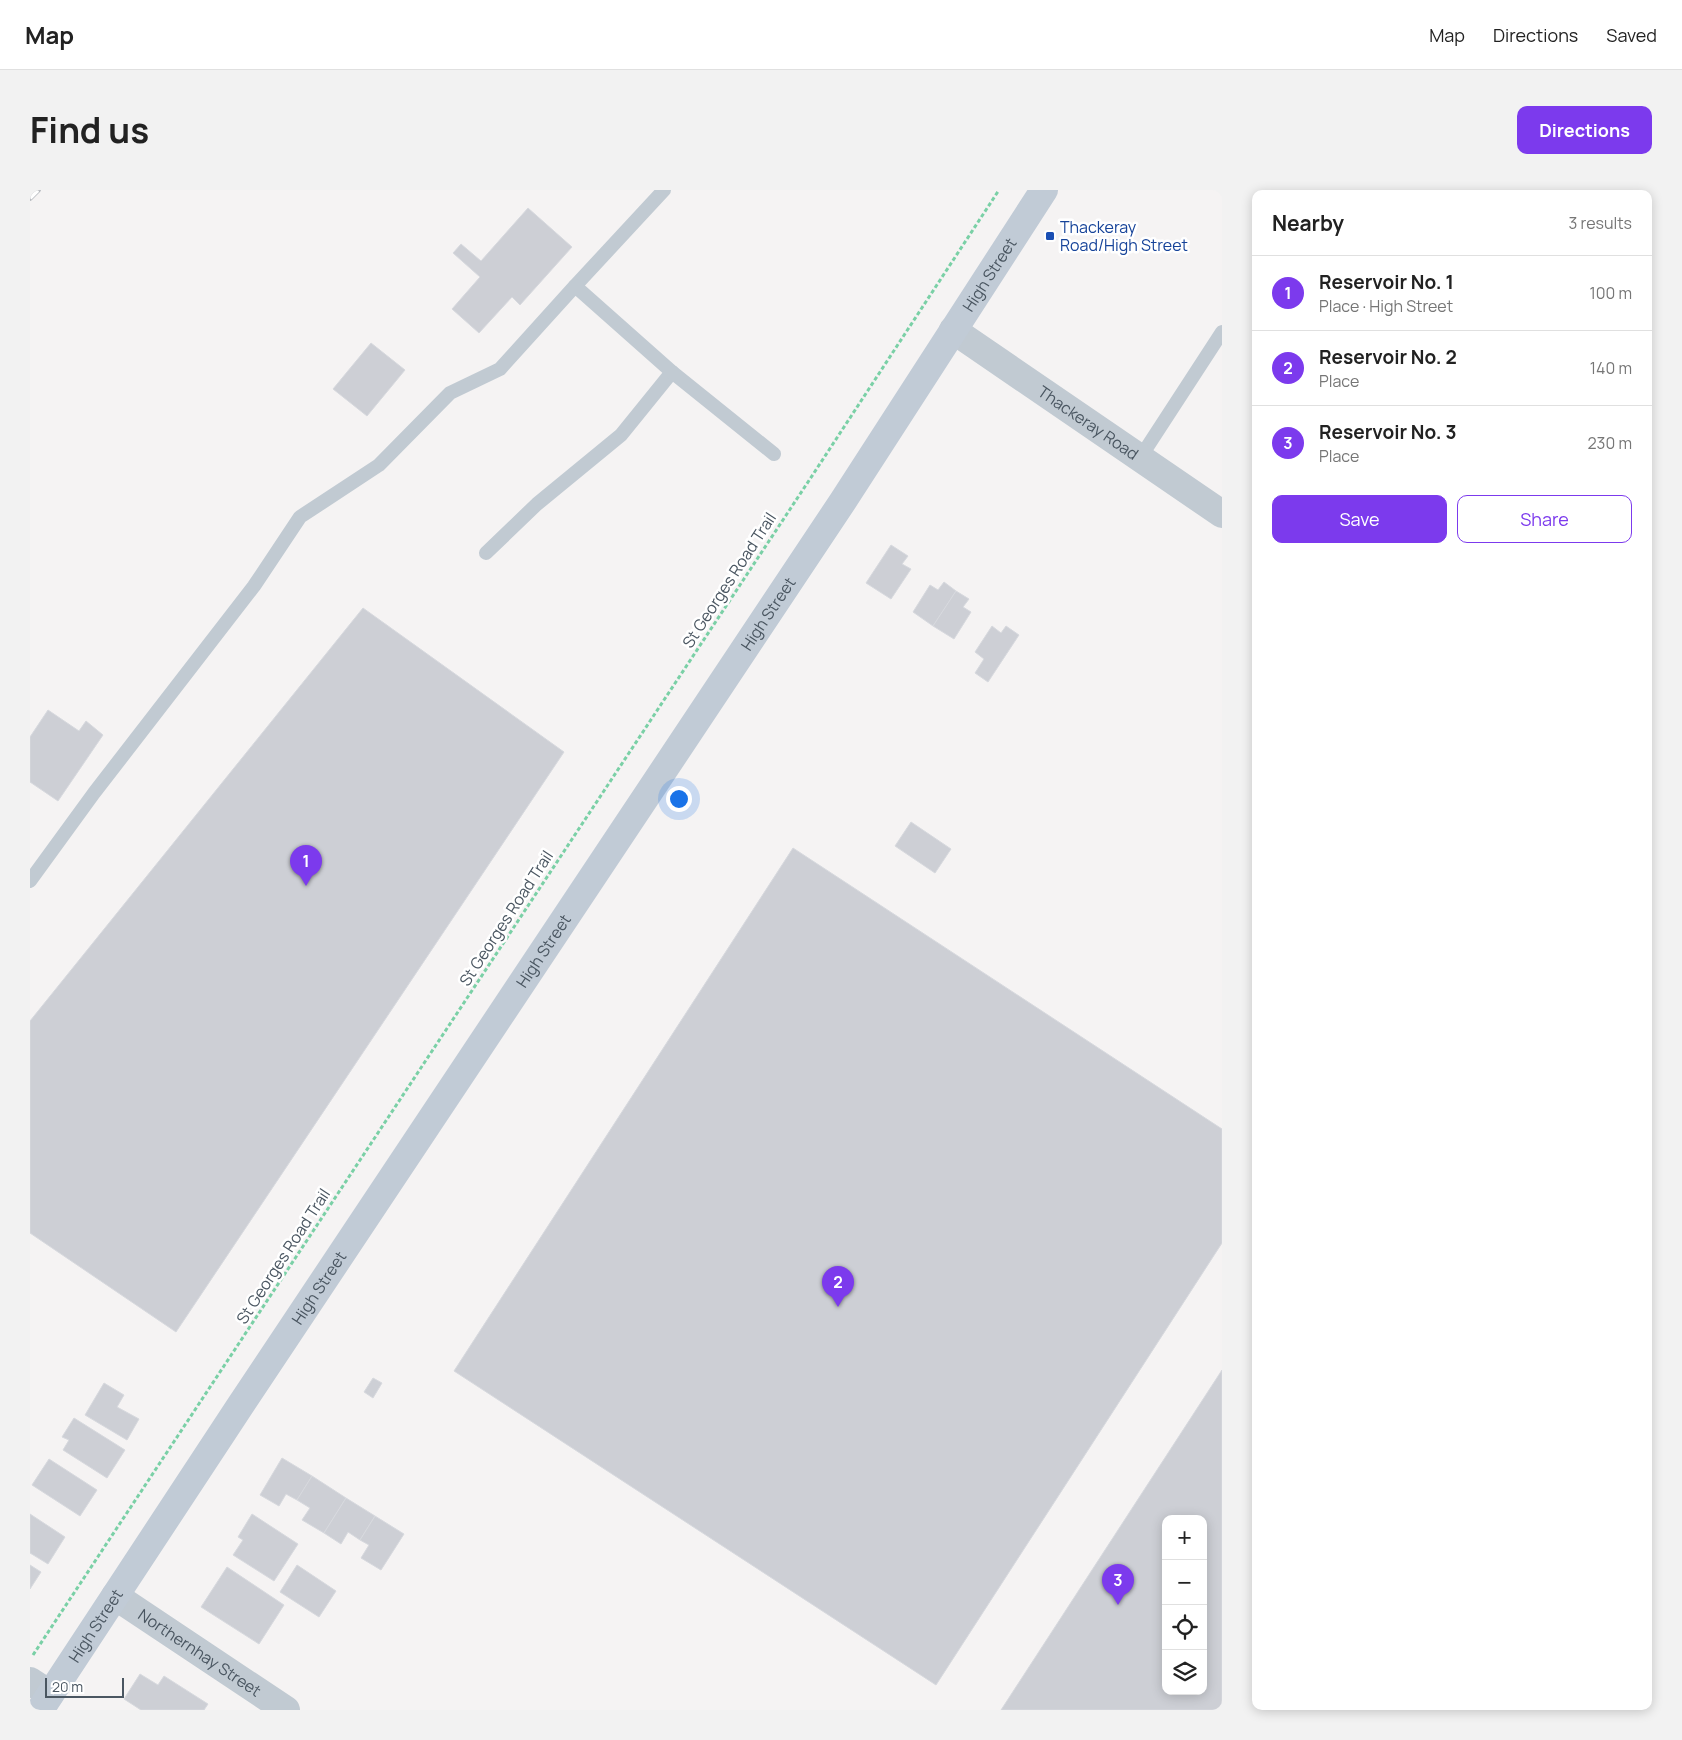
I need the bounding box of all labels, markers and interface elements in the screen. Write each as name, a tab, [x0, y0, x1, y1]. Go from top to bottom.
text: Map	[25, 18, 74, 51]
text: Map	[1429, 23, 1465, 47]
text: Directions	[1493, 23, 1578, 47]
text: Saved	[1606, 23, 1657, 47]
text: Find us	[30, 106, 149, 154]
button: Directions	[1517, 106, 1652, 154]
text: Nearby	[1272, 209, 1344, 237]
text: 3 results	[1569, 212, 1632, 234]
place label: Thackeray Road/High Street	[1060, 216, 1188, 256]
marker: Thackeray Road/High Street	[1044, 230, 1056, 242]
street label: High Street	[957, 233, 1021, 316]
text: Reservoir No. 1	[1319, 269, 1454, 295]
text: 1	[1284, 282, 1292, 304]
text: 100 m	[1589, 282, 1632, 304]
text: Place · High Street	[1319, 295, 1453, 317]
text: Reservoir No. 2	[1319, 344, 1457, 370]
text: 2	[1283, 357, 1293, 379]
text: 140 m	[1590, 357, 1632, 379]
text: Place	[1319, 370, 1359, 392]
street label: Thackeray Road	[1034, 380, 1143, 465]
text: Reservoir No. 3	[1319, 419, 1457, 445]
text: 3	[1283, 432, 1293, 454]
text: 230 m	[1588, 432, 1632, 454]
text: Place	[1319, 445, 1359, 467]
button: Save	[1272, 495, 1447, 543]
button: Share	[1457, 495, 1632, 543]
street label: St Georges Road Trail	[677, 508, 781, 652]
street label: High Street	[736, 573, 800, 655]
your location	[666, 786, 692, 812]
pin: 1	[290, 845, 322, 886]
street label: St Georges Road Trail	[454, 846, 558, 990]
street label: High Street	[511, 910, 576, 992]
street label: St Georges Road Trail	[231, 1184, 335, 1328]
street label: High Street	[286, 1247, 351, 1329]
pin: 2	[822, 1266, 854, 1307]
map controls	[1162, 1515, 1207, 1695]
button: +	[1162, 1515, 1207, 1560]
button: −	[1162, 1560, 1207, 1605]
pin: 3	[1102, 1564, 1134, 1605]
street label: High Street	[63, 1585, 128, 1667]
street label: Northernhay Street	[134, 1604, 266, 1702]
button: locate	[1162, 1605, 1207, 1650]
button: layers	[1162, 1650, 1207, 1695]
scale bar	[45, 1675, 124, 1698]
text: 20 m	[52, 1677, 83, 1696]

